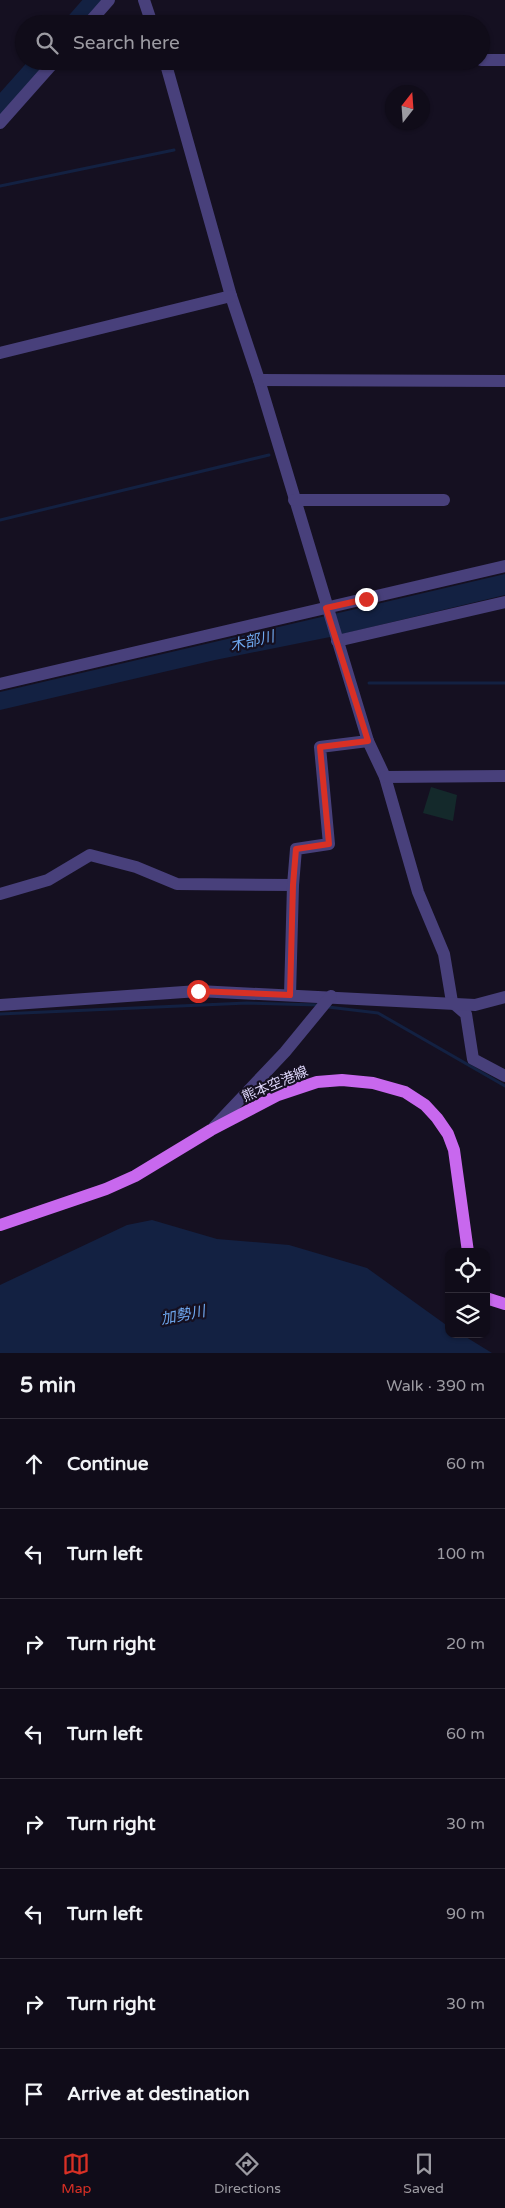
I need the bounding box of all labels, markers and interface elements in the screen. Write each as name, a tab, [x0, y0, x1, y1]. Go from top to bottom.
search box	[15, 15, 490, 70]
icon: search	[33, 29, 61, 57]
text: Search here	[73, 32, 180, 54]
north arrow	[385, 85, 430, 130]
route end	[355, 588, 378, 611]
water label: 木部川	[228, 627, 278, 655]
route start	[187, 980, 210, 1003]
street label: 熊本空港線	[239, 1063, 311, 1105]
map controls	[445, 1248, 490, 1338]
button: locate	[445, 1248, 490, 1293]
button: layers	[445, 1293, 490, 1338]
water label: 加勢川	[159, 1301, 209, 1328]
text: 5 min	[20, 1373, 76, 1398]
text: Walk · 390 m	[386, 1376, 485, 1396]
icon: ahead	[20, 1450, 48, 1478]
text: Continue	[67, 1453, 149, 1475]
text: 60 m	[446, 1454, 485, 1474]
icon: left	[20, 1540, 48, 1568]
text: Turn left	[67, 1543, 143, 1565]
text: 100 m	[436, 1544, 485, 1564]
icon: right	[20, 1630, 48, 1658]
text: Turn right	[67, 1633, 155, 1655]
text: 20 m	[446, 1634, 485, 1654]
icon: left	[20, 1720, 48, 1748]
text: Turn left	[67, 1723, 143, 1745]
text: 60 m	[446, 1724, 485, 1744]
icon: right	[20, 1810, 48, 1838]
text: Turn right	[67, 1813, 155, 1835]
text: 30 m	[446, 1814, 485, 1834]
icon: left	[20, 1900, 48, 1928]
text: Turn left	[67, 1903, 143, 1925]
text: 90 m	[446, 1904, 485, 1924]
icon: right	[20, 1990, 48, 2018]
text: Turn right	[67, 1993, 155, 2015]
text: 30 m	[446, 1994, 485, 2014]
icon: arrive	[20, 2080, 48, 2108]
text: Arrive at destination	[67, 2083, 250, 2105]
tab: Map	[61, 2150, 91, 2197]
tab: Directions	[214, 2150, 281, 2197]
tab: Saved	[403, 2150, 444, 2197]

